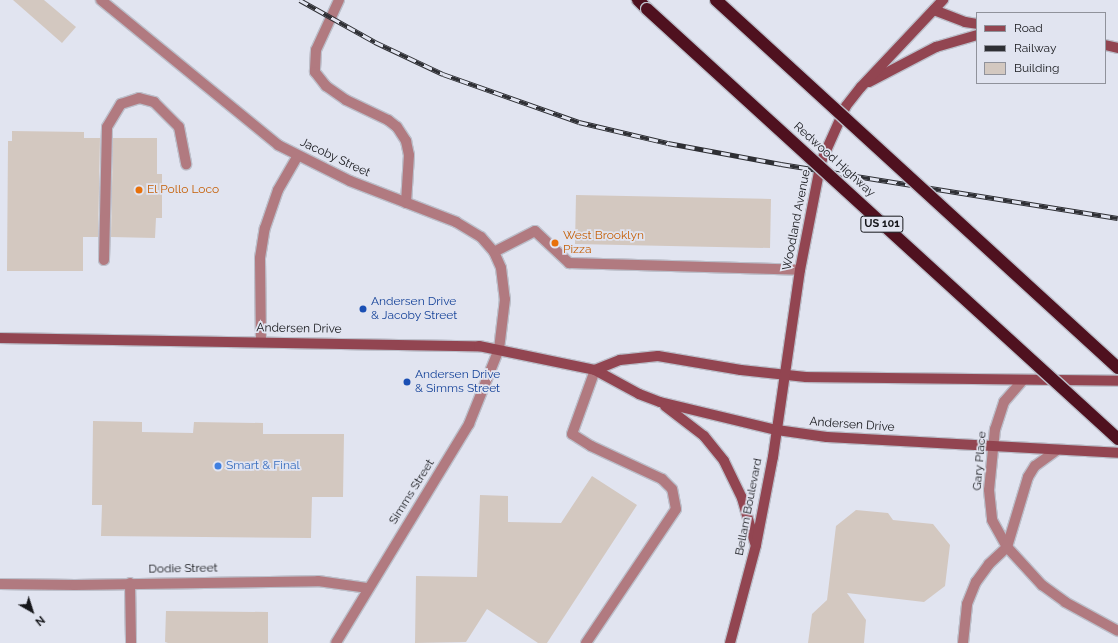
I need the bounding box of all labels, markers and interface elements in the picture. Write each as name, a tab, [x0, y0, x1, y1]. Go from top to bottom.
legend	[976, 12, 1106, 84]
text: Road	[1014, 21, 1043, 35]
text: Railway	[1014, 41, 1056, 55]
text: Building	[1014, 61, 1060, 75]
street label: Redwood Highway	[790, 120, 878, 200]
street label: Jacoby Street	[298, 135, 372, 181]
street label: Woodland Avenue	[780, 168, 814, 272]
place label: El Pollo Loco	[147, 183, 220, 197]
marker: El Pollo Loco	[134, 185, 144, 195]
road number: US 101	[860, 215, 904, 233]
place label: West Brooklyn Pizza	[563, 229, 644, 257]
marker: West Brooklyn Pizza	[550, 238, 560, 248]
place label: Andersen Drive & Jacoby Street	[371, 295, 458, 323]
marker: Andersen Drive & Jacoby Street	[358, 304, 368, 314]
street label: Andersen Drive	[256, 321, 342, 337]
place label: Andersen Drive & Simms Street	[415, 368, 500, 396]
marker: Andersen Drive & Simms Street	[402, 377, 412, 387]
street label: Andersen Drive	[809, 415, 895, 435]
street label: Gary Place	[970, 431, 990, 491]
street label: Simms Street	[386, 457, 438, 527]
street label: Bellam Boulevard	[732, 457, 766, 557]
place label: Smart & Final	[226, 459, 300, 473]
marker: Smart & Final	[213, 461, 223, 471]
street label: Dodie Street	[148, 561, 218, 577]
north arrow	[12, 591, 52, 631]
text: N	[33, 613, 47, 628]

